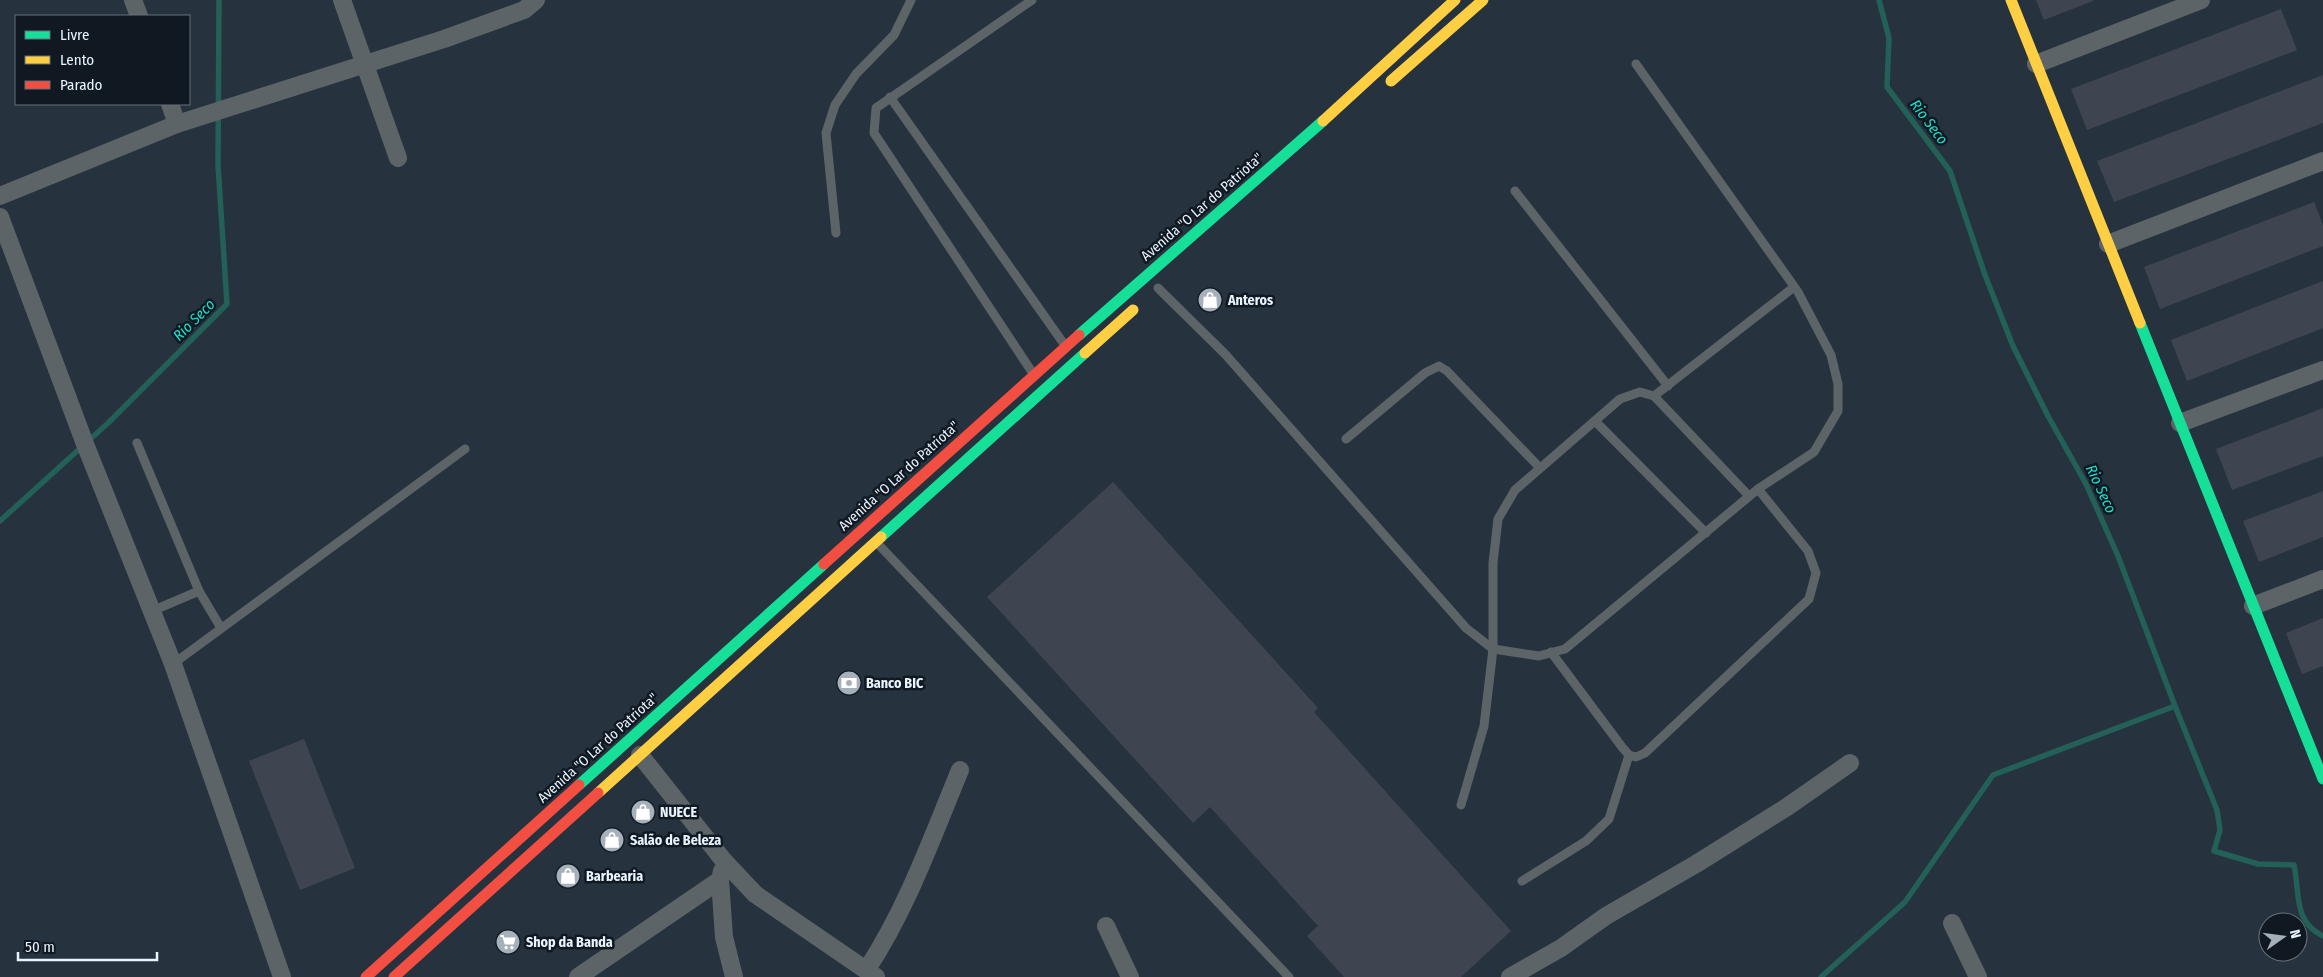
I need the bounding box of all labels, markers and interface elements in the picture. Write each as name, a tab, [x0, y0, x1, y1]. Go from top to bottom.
legend	[15, 15, 190, 105]
text: Livre	[60, 26, 89, 44]
text: Lento	[60, 51, 94, 69]
text: Parado	[60, 76, 103, 94]
water label: Rio Seco	[1906, 96, 1952, 148]
street label: Avenida "O Lar do Patriota"	[1138, 149, 1266, 265]
shop icon: Anteros	[1197, 287, 1223, 313]
place label: Anteros	[1227, 292, 1273, 309]
water label: Rio Seco	[169, 295, 219, 345]
street label: Avenida "O Lar do Patriota"	[835, 417, 963, 535]
water label: Rio Seco	[2082, 462, 2120, 516]
bank icon: Banco BIC	[836, 670, 862, 696]
place label: Banco BIC	[866, 675, 924, 692]
street label: Avenida "O Lar do Patriota"	[534, 689, 662, 807]
shop icon: NUECE	[630, 799, 656, 825]
place label: NUECE	[660, 804, 697, 821]
shop icon: Salão de Beleza	[599, 827, 625, 853]
place label: Salão de Beleza	[630, 832, 721, 849]
shop icon: Barbearia	[555, 863, 581, 889]
place label: Barbearia	[586, 868, 643, 885]
north arrow	[2258, 912, 2308, 962]
text: N	[2286, 928, 2304, 940]
supermarket icon: Shop da Banda	[495, 929, 521, 955]
scale bar	[18, 930, 156, 962]
place label: Shop da Banda	[526, 934, 613, 951]
text: 50 m	[25, 938, 55, 956]

